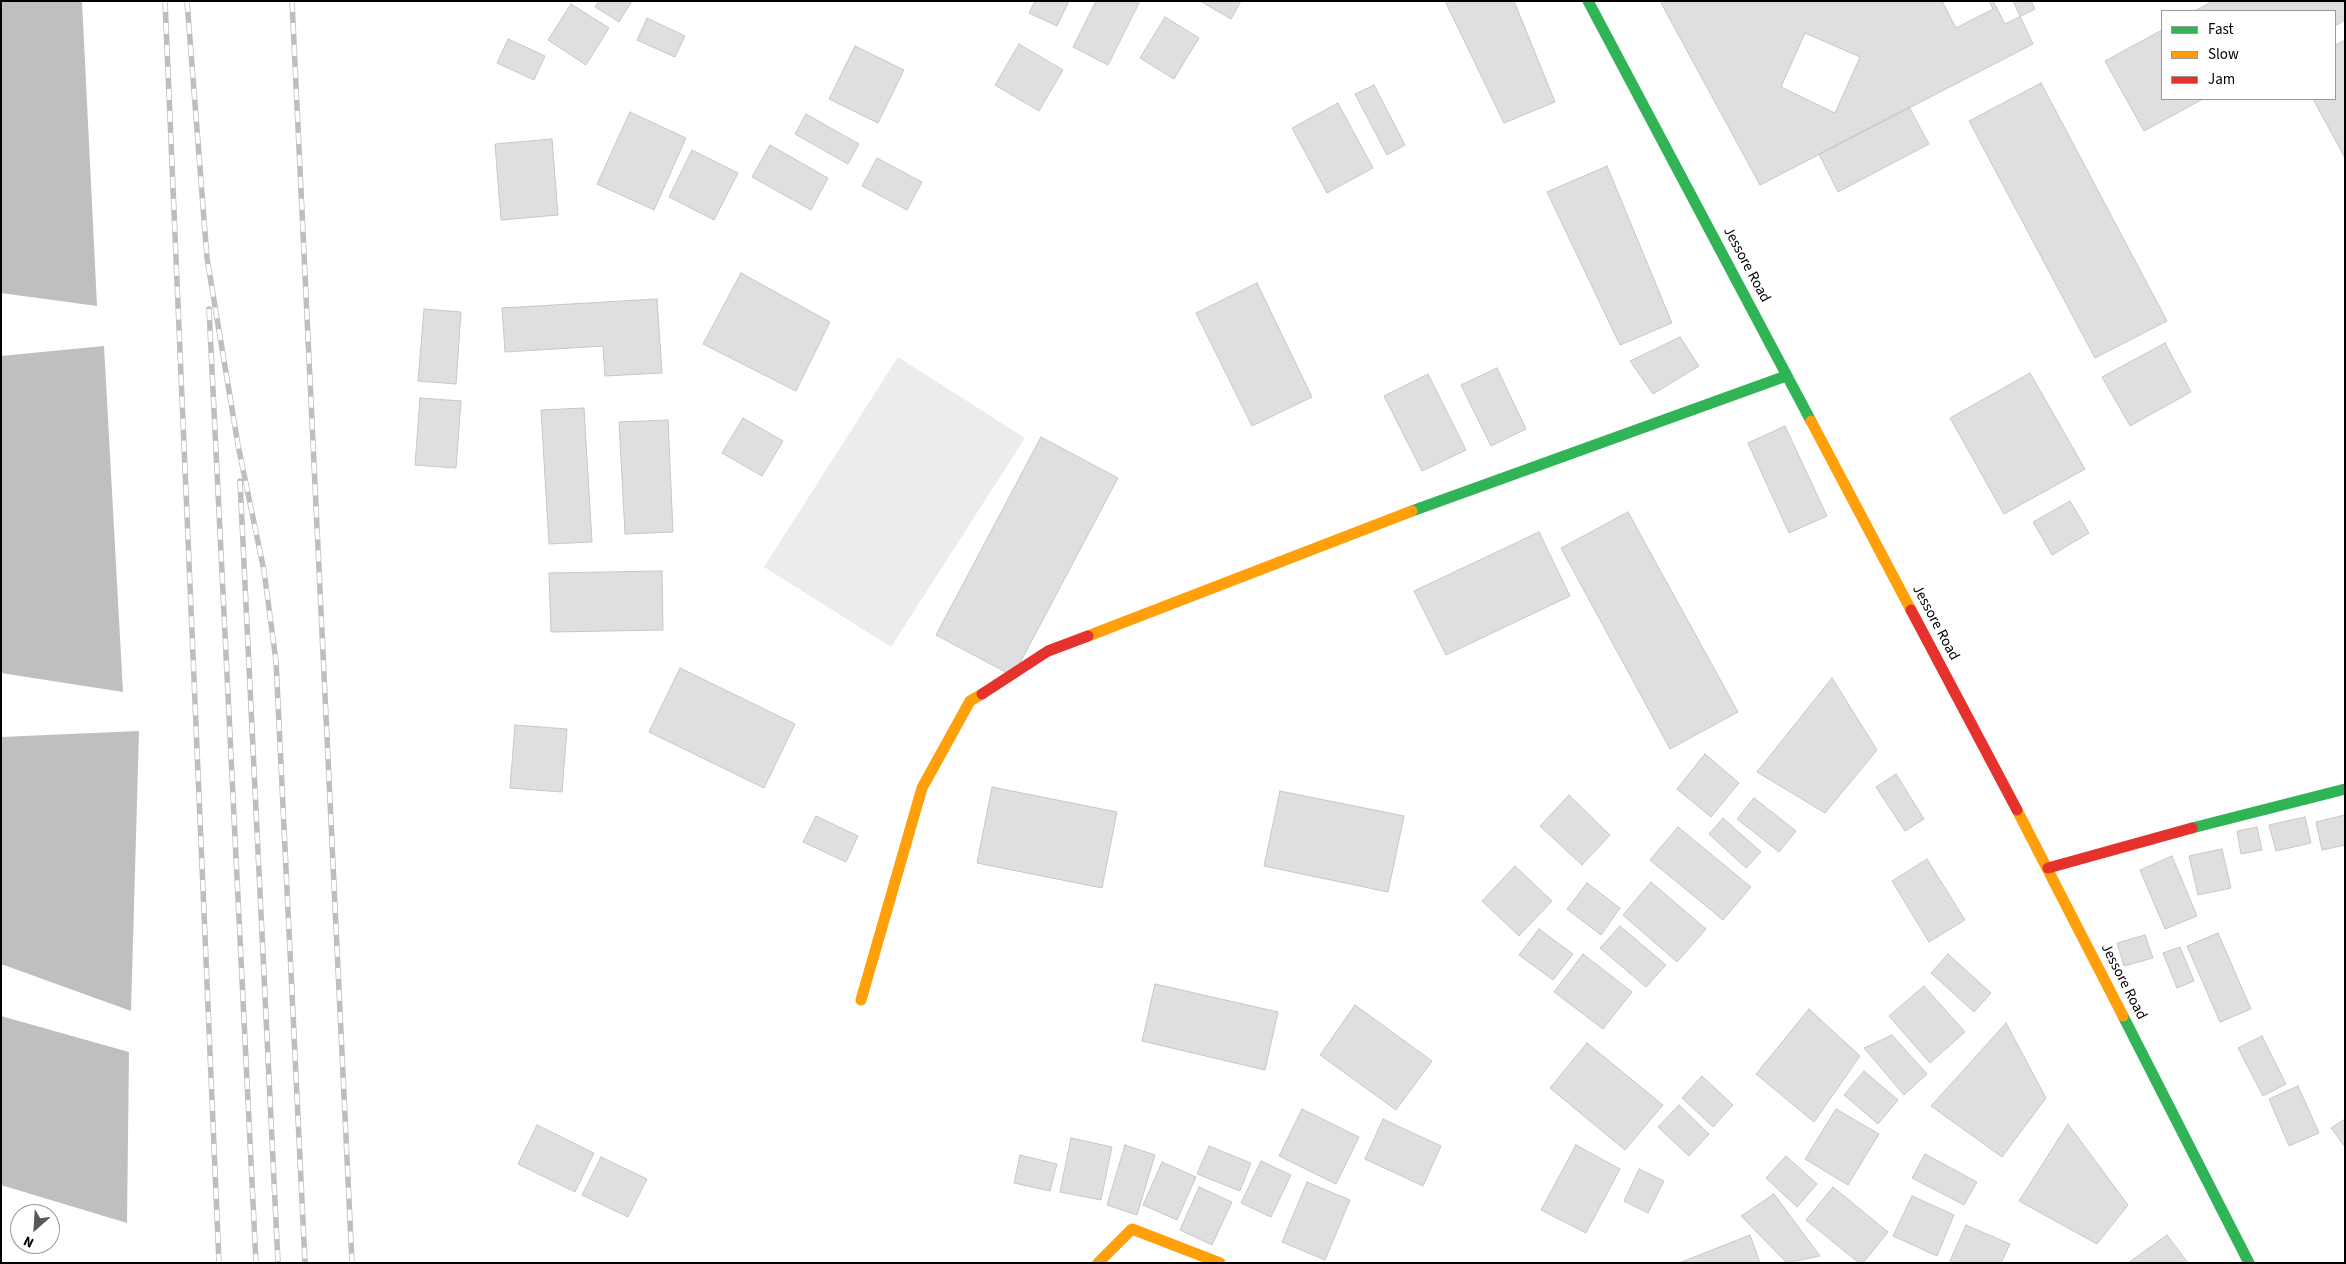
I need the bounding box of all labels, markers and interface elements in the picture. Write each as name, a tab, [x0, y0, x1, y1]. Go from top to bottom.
legend	[2161, 10, 2336, 100]
text: Fast	[2208, 19, 2234, 40]
text: Slow	[2208, 44, 2239, 65]
text: Jam	[2208, 69, 2235, 90]
street label: Jessore Road	[1719, 224, 1773, 306]
street label: Jessore Road	[1908, 582, 1962, 664]
street label: Jessore Road	[2096, 941, 2150, 1023]
north arrow	[10, 1204, 60, 1254]
text: N	[20, 1231, 37, 1253]

